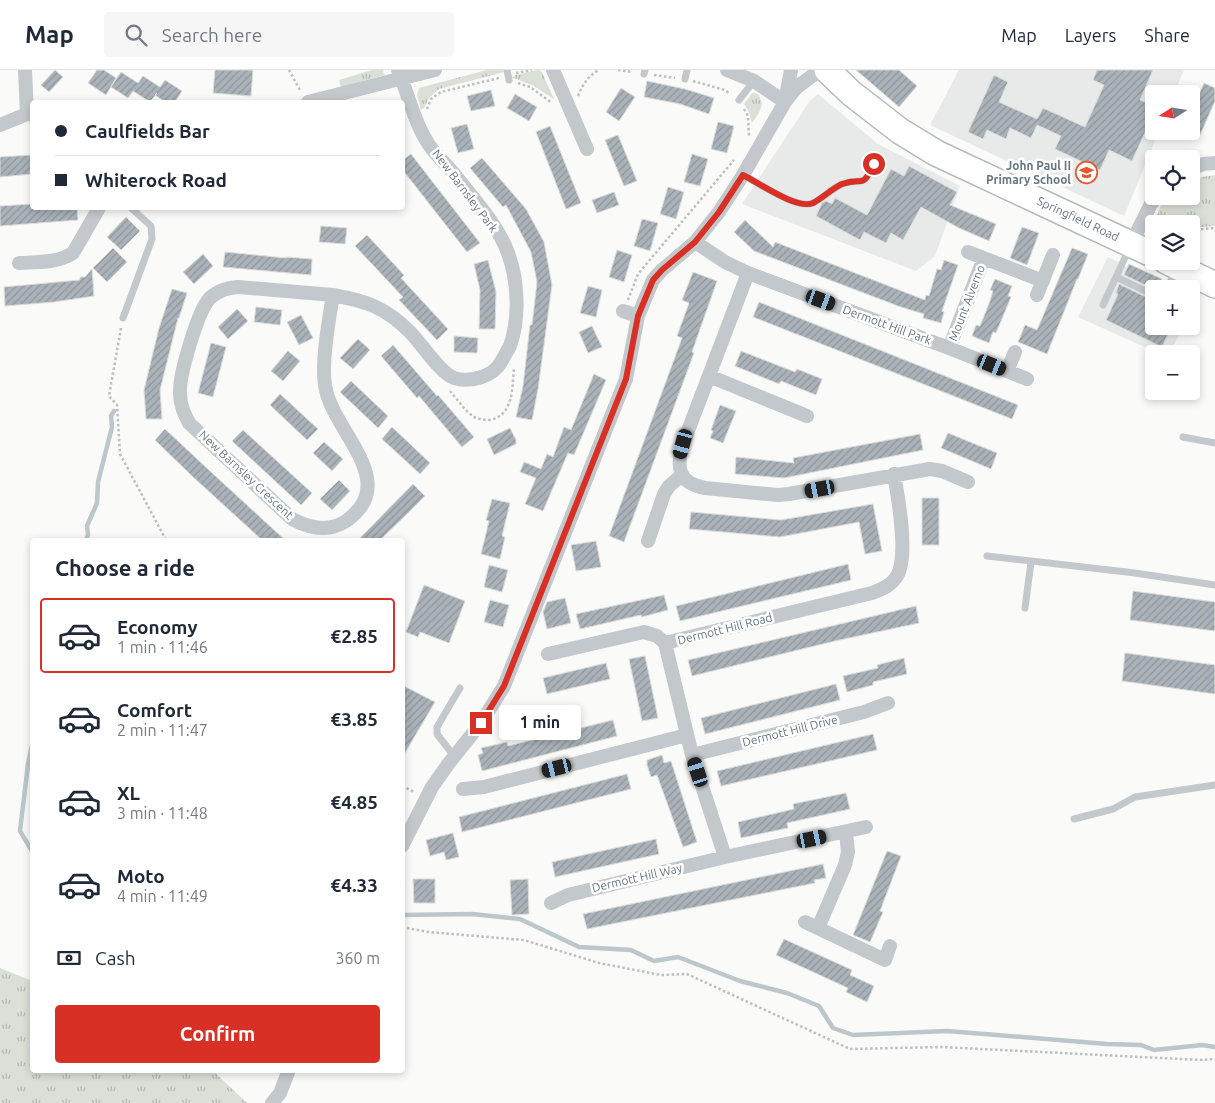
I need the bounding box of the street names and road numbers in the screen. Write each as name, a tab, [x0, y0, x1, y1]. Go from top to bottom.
street label: New Barnsley Park	[430, 147, 501, 234]
street label: Springfield Road	[1035, 194, 1121, 243]
street label: Mount Alverno	[946, 263, 987, 343]
street label: Dermott Hill Park	[841, 302, 933, 347]
street label: New Barnsley Crescent	[197, 428, 296, 522]
street label: Dermott Hill Road	[676, 610, 774, 647]
street label: Dermott Hill Drive	[741, 712, 839, 749]
street label: Dermott Hill Way	[590, 861, 684, 894]

